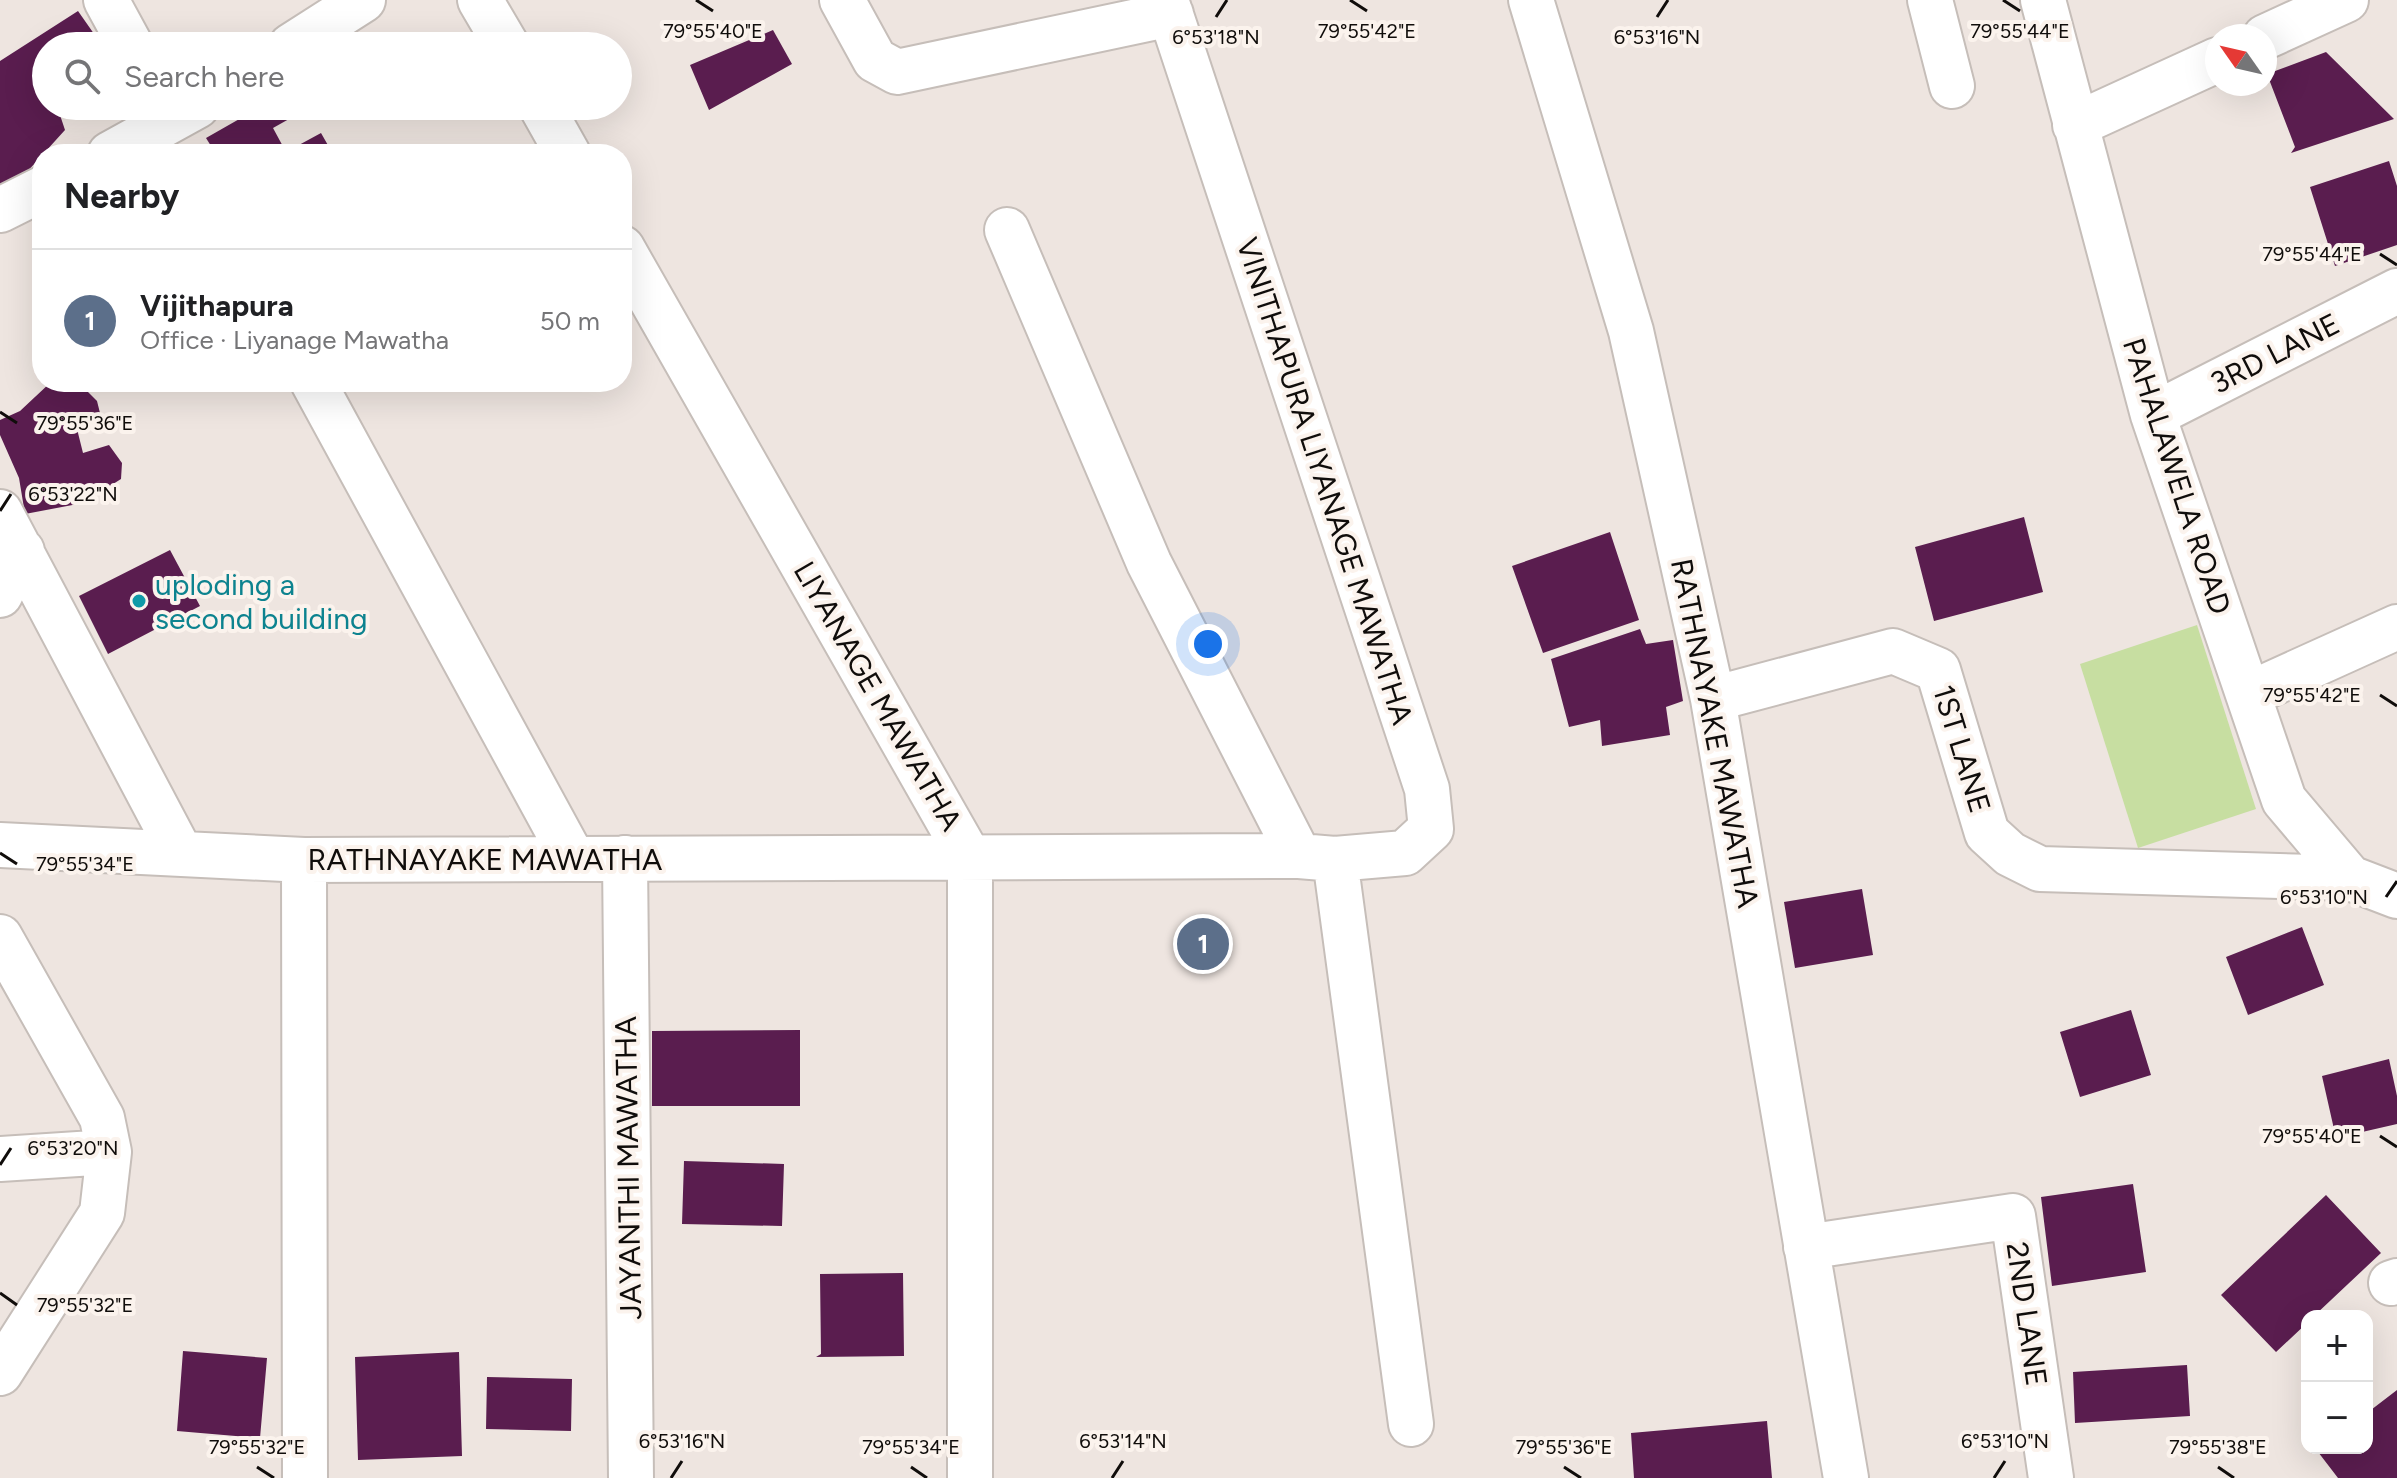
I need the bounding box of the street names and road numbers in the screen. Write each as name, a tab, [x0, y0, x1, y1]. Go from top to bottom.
street label: VINITHAPURA LIYANAGE MAWATHA	[1229, 233, 1422, 730]
street label: 3RD LANE	[2204, 305, 2346, 401]
street label: PAHALAWELA ROAD	[2115, 333, 2239, 619]
street label: LIYANAGE MAWATHA	[786, 555, 971, 838]
street label: RATHNAYAKE MAWATHA	[1663, 555, 1767, 911]
street label: 1ST LANE	[1925, 681, 1999, 817]
street label: RATHNAYAKE MAWATHA	[308, 841, 663, 878]
street label: JAYANTHI MAWATHA	[607, 1015, 649, 1320]
street label: 2ND LANE	[1999, 1240, 2055, 1388]

